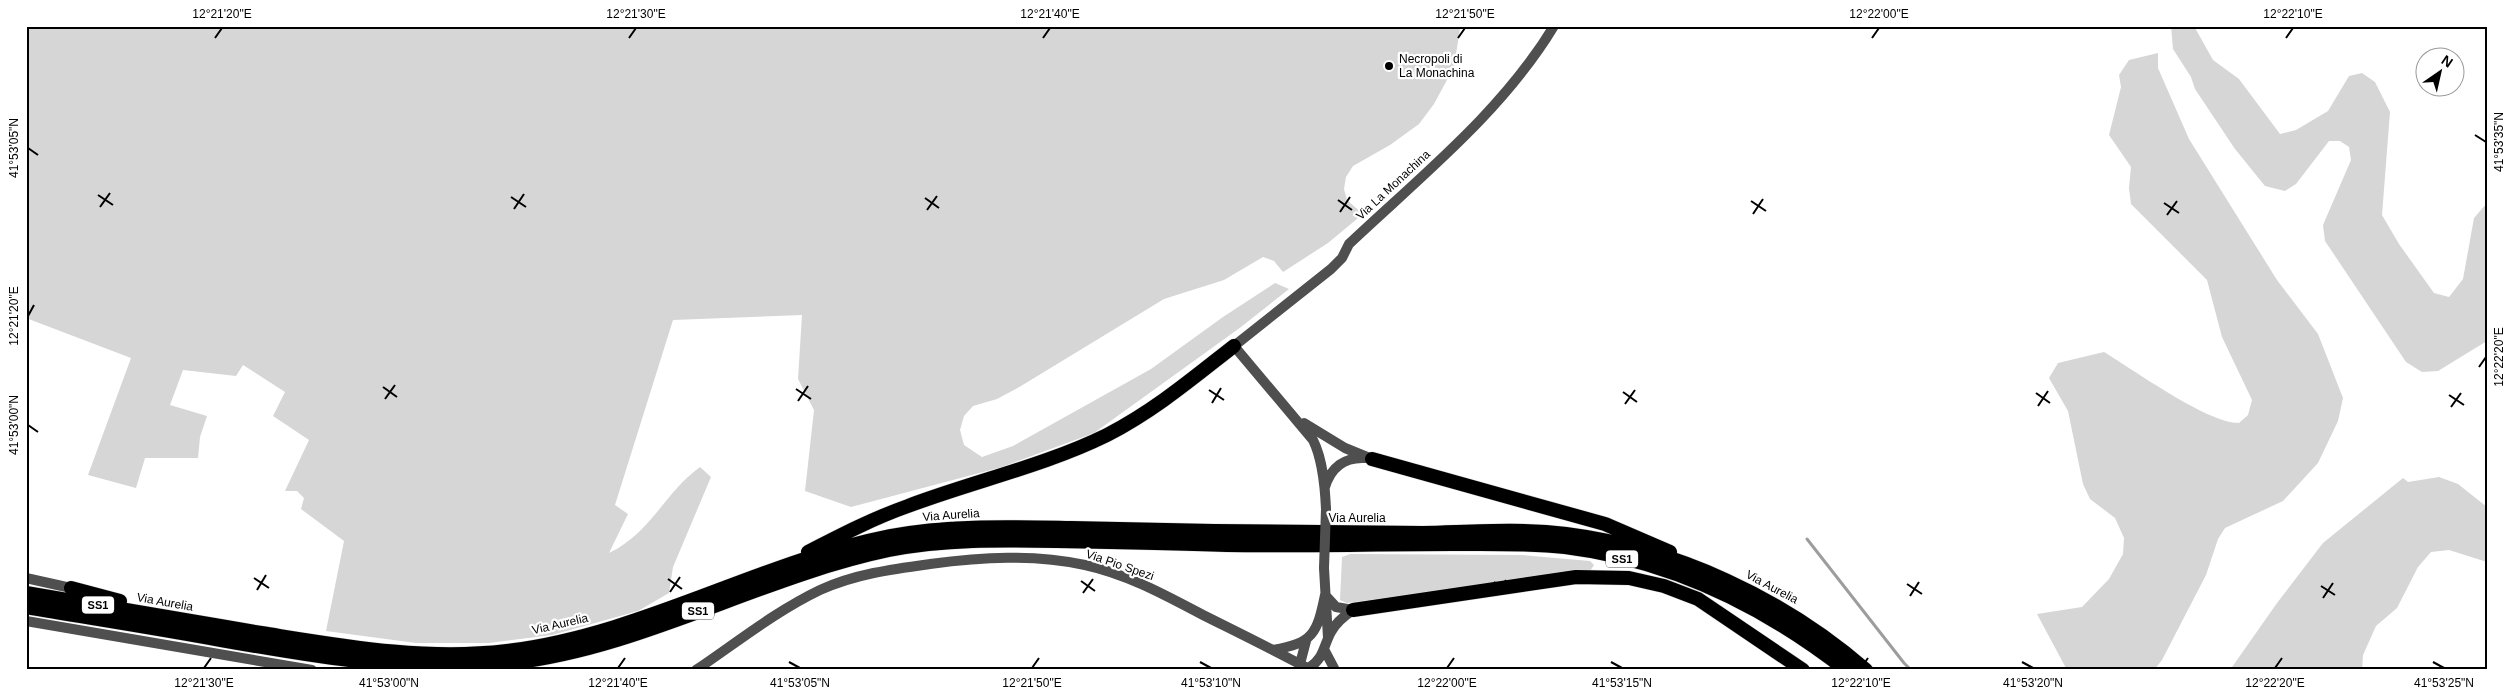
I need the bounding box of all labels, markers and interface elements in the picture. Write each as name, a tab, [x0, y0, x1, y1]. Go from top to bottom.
text: 12°21'20"E	[192, 7, 252, 21]
text: 12°21'30"E	[606, 7, 666, 21]
text: 12°21'40"E	[1020, 7, 1080, 21]
text: 12°21'50"E	[1435, 7, 1495, 21]
text: 12°22'00"E	[1849, 7, 1909, 21]
text: 12°22'10"E	[2263, 7, 2323, 21]
north arrow	[2416, 48, 2466, 98]
place label: Necropoli di La Monachina	[1399, 52, 1475, 80]
text: N	[2439, 52, 2456, 71]
marker: Necropoli di La Monachina	[1383, 60, 1395, 72]
text: 41°53'35"N	[2492, 112, 2506, 172]
text: 41°53'05"N	[7, 118, 21, 178]
street label: Via La Monachina	[1353, 147, 1433, 223]
text: 12°21'20"E	[7, 286, 21, 346]
text: 12°22'20"E	[2492, 327, 2506, 387]
text: 41°53'00"N	[7, 395, 21, 455]
street label: Via Aurelia	[922, 506, 980, 524]
street label: Via Aurelia	[1328, 511, 1386, 525]
street label: Via Pio Spezi	[1084, 547, 1156, 583]
road number: SS1	[1606, 550, 1638, 568]
street label: Via Aurelia	[1743, 567, 1801, 607]
street label: Via Aurelia	[136, 590, 195, 614]
road number: SS1	[82, 596, 114, 614]
road number: SS1	[682, 602, 714, 620]
street label: Via Aurelia	[531, 611, 590, 637]
text: 12°21'30"E	[174, 676, 234, 690]
text: 41°53'00"N	[359, 676, 419, 690]
text: 12°21'40"E	[588, 676, 648, 690]
text: 41°53'05"N	[770, 676, 830, 690]
text: 12°21'50"E	[1002, 676, 1062, 690]
text: 41°53'10"N	[1181, 676, 1241, 690]
text: 12°22'00"E	[1417, 676, 1477, 690]
text: 41°53'15"N	[1592, 676, 1652, 690]
text: 12°22'10"E	[1831, 676, 1891, 690]
text: 41°53'20"N	[2003, 676, 2063, 690]
text: 12°22'20"E	[2245, 676, 2305, 690]
text: 41°53'25"N	[2414, 676, 2474, 690]

